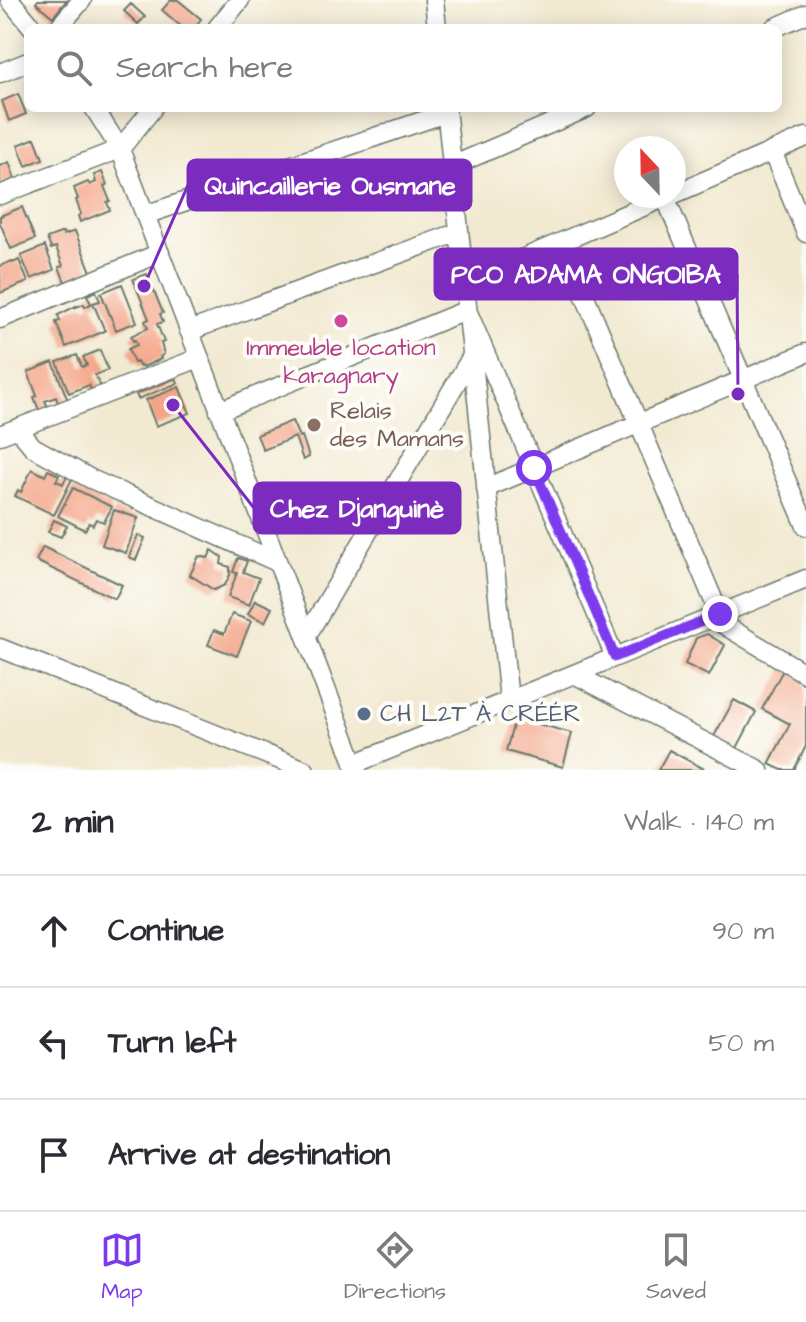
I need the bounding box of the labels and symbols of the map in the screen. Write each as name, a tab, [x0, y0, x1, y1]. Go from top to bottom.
north arrow	[614, 136, 686, 208]
callout: Quincaillerie Ousmane	[188, 160, 471, 210]
text: Quincaillerie Ousmane	[204, 168, 456, 204]
callout: PCO ADAMA ONGOIBA	[435, 249, 737, 299]
text: PCO ADAMA ONGOIBA	[451, 257, 721, 293]
marker: Immeuble location karagnary	[332, 312, 350, 330]
place label: Immeuble location karagnary	[246, 331, 436, 394]
place label: Relais des Mamans	[330, 394, 464, 456]
marker: Relais des Mamans	[305, 416, 323, 434]
route start	[516, 450, 552, 486]
callout: Chez Djanguinè	[254, 483, 460, 533]
text: Chez Djanguinè	[270, 491, 444, 530]
route end	[702, 596, 738, 632]
place label: CH L2T À CRÉÉR	[380, 697, 581, 731]
marker: CH L2T À CRÉÉR	[355, 705, 373, 723]

